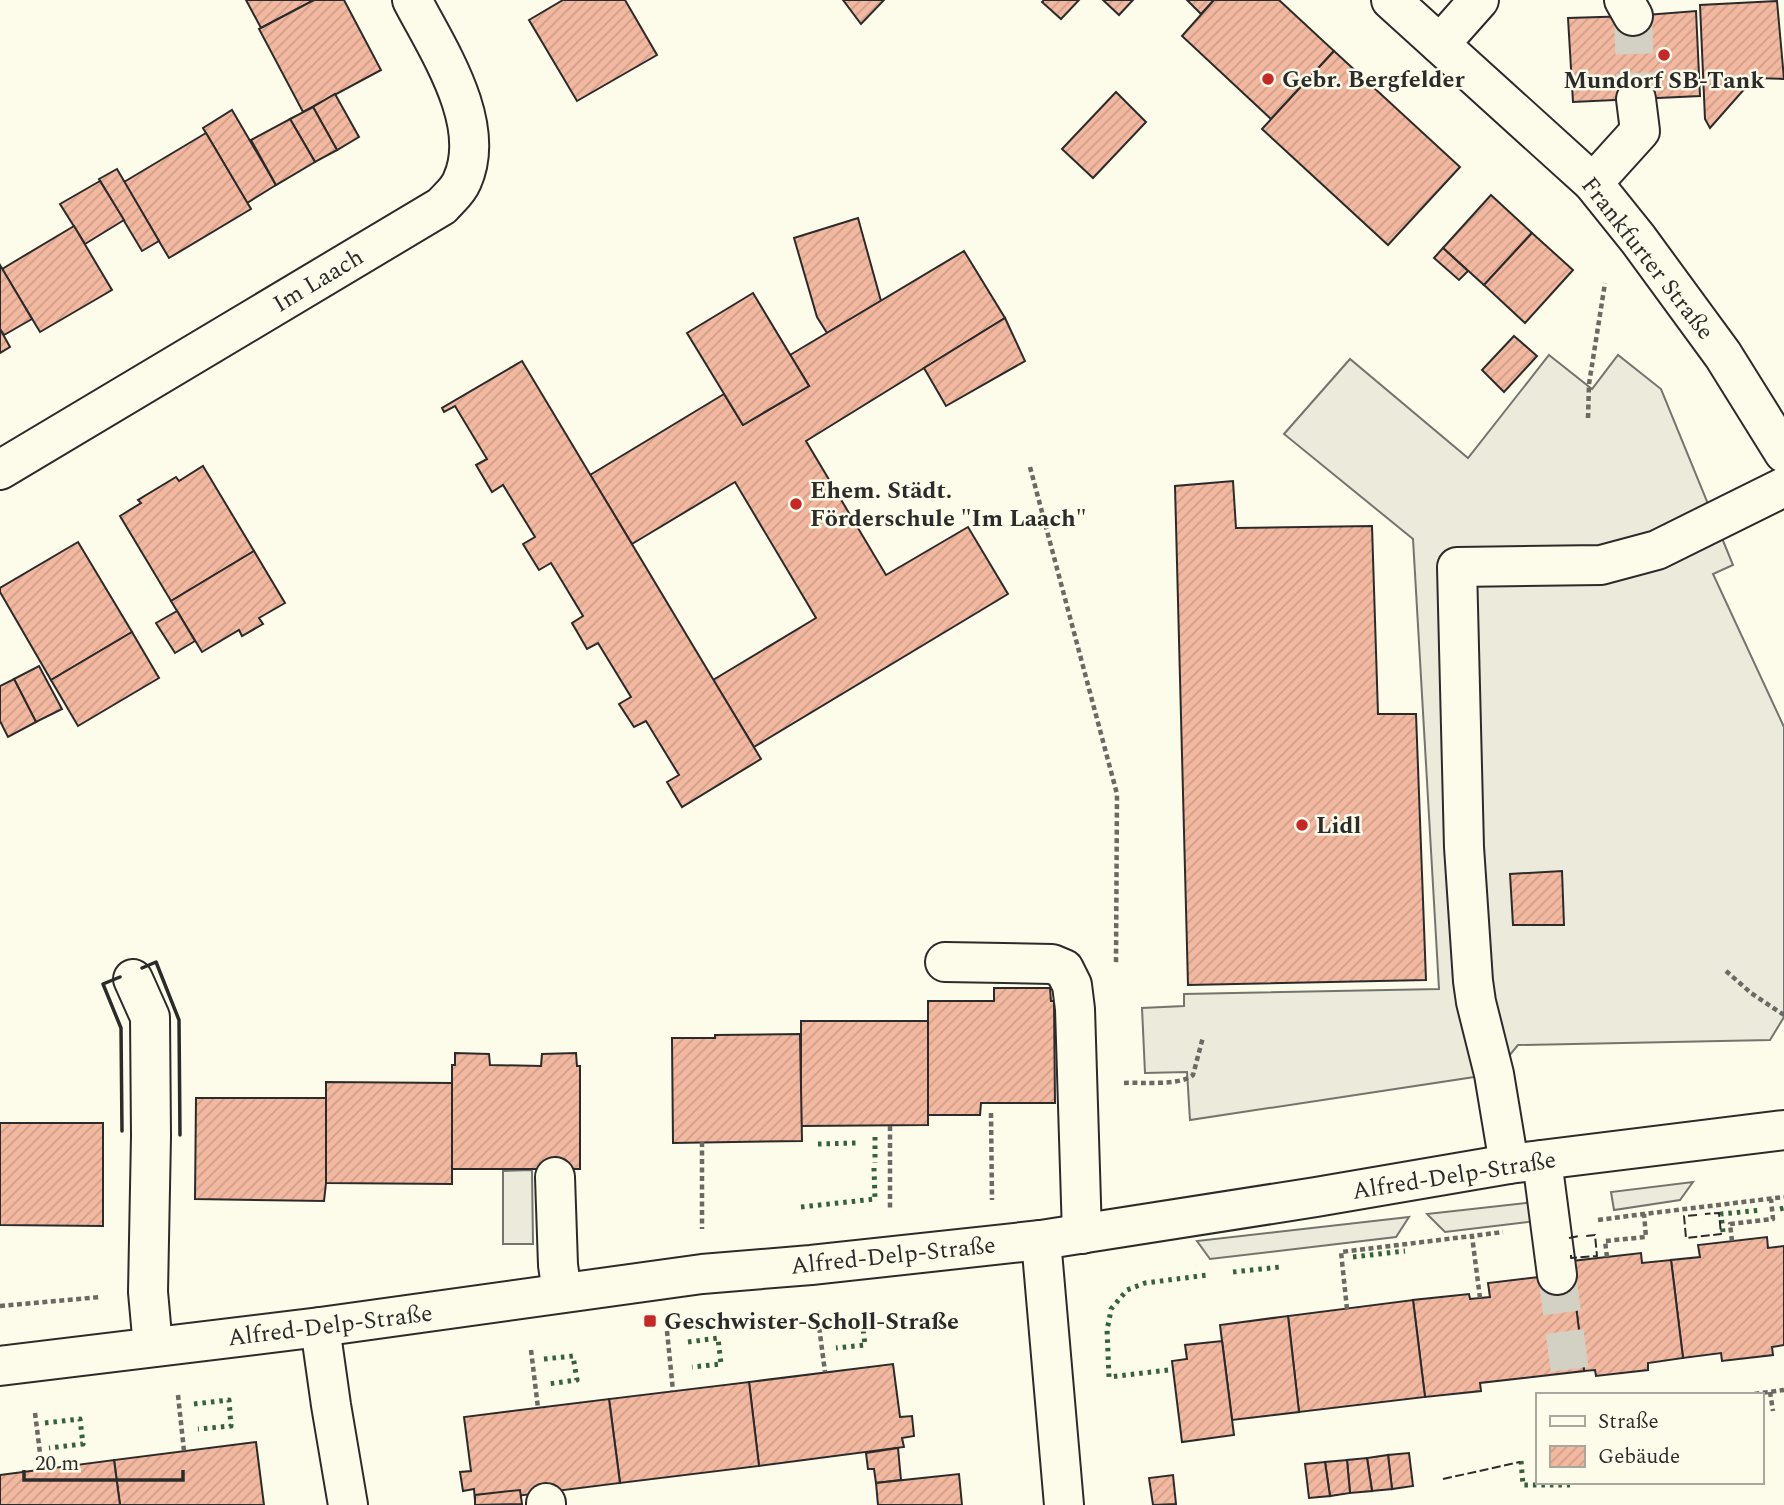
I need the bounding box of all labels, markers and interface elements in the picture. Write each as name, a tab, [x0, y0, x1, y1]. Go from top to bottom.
marker: Mundorf SB-Tank	[1656, 47, 1672, 63]
place label: Gebr. Bergfelder	[1282, 62, 1465, 98]
place label: Mundorf SB-Tank	[1563, 63, 1765, 99]
marker: Gebr. Bergfelder	[1260, 71, 1276, 87]
street label: Frankfurter Straße	[1572, 169, 1723, 348]
street label: Im Laach	[266, 240, 371, 322]
place label: Ehem. Städt. Förderschule "Im Laach"	[810, 473, 1087, 537]
marker: Ehem. Städt. Förderschule "Im Laach"	[788, 496, 804, 512]
place label: Lidl	[1316, 808, 1362, 844]
marker: Lidl	[1294, 817, 1310, 833]
street label: Alfred-Delp-Straße	[1350, 1142, 1559, 1210]
street label: Alfred-Delp-Straße	[789, 1227, 997, 1285]
street label: Alfred-Delp-Straße	[226, 1296, 435, 1356]
place label: Geschwister-Scholl-Straße	[664, 1304, 959, 1340]
marker: Geschwister-Scholl-Straße	[642, 1313, 658, 1329]
legend	[1536, 1393, 1763, 1484]
text: Straße	[1598, 1406, 1659, 1438]
scale bar	[24, 1438, 184, 1482]
text: Gebäude	[1598, 1441, 1680, 1473]
text: 20 m	[35, 1448, 79, 1480]

